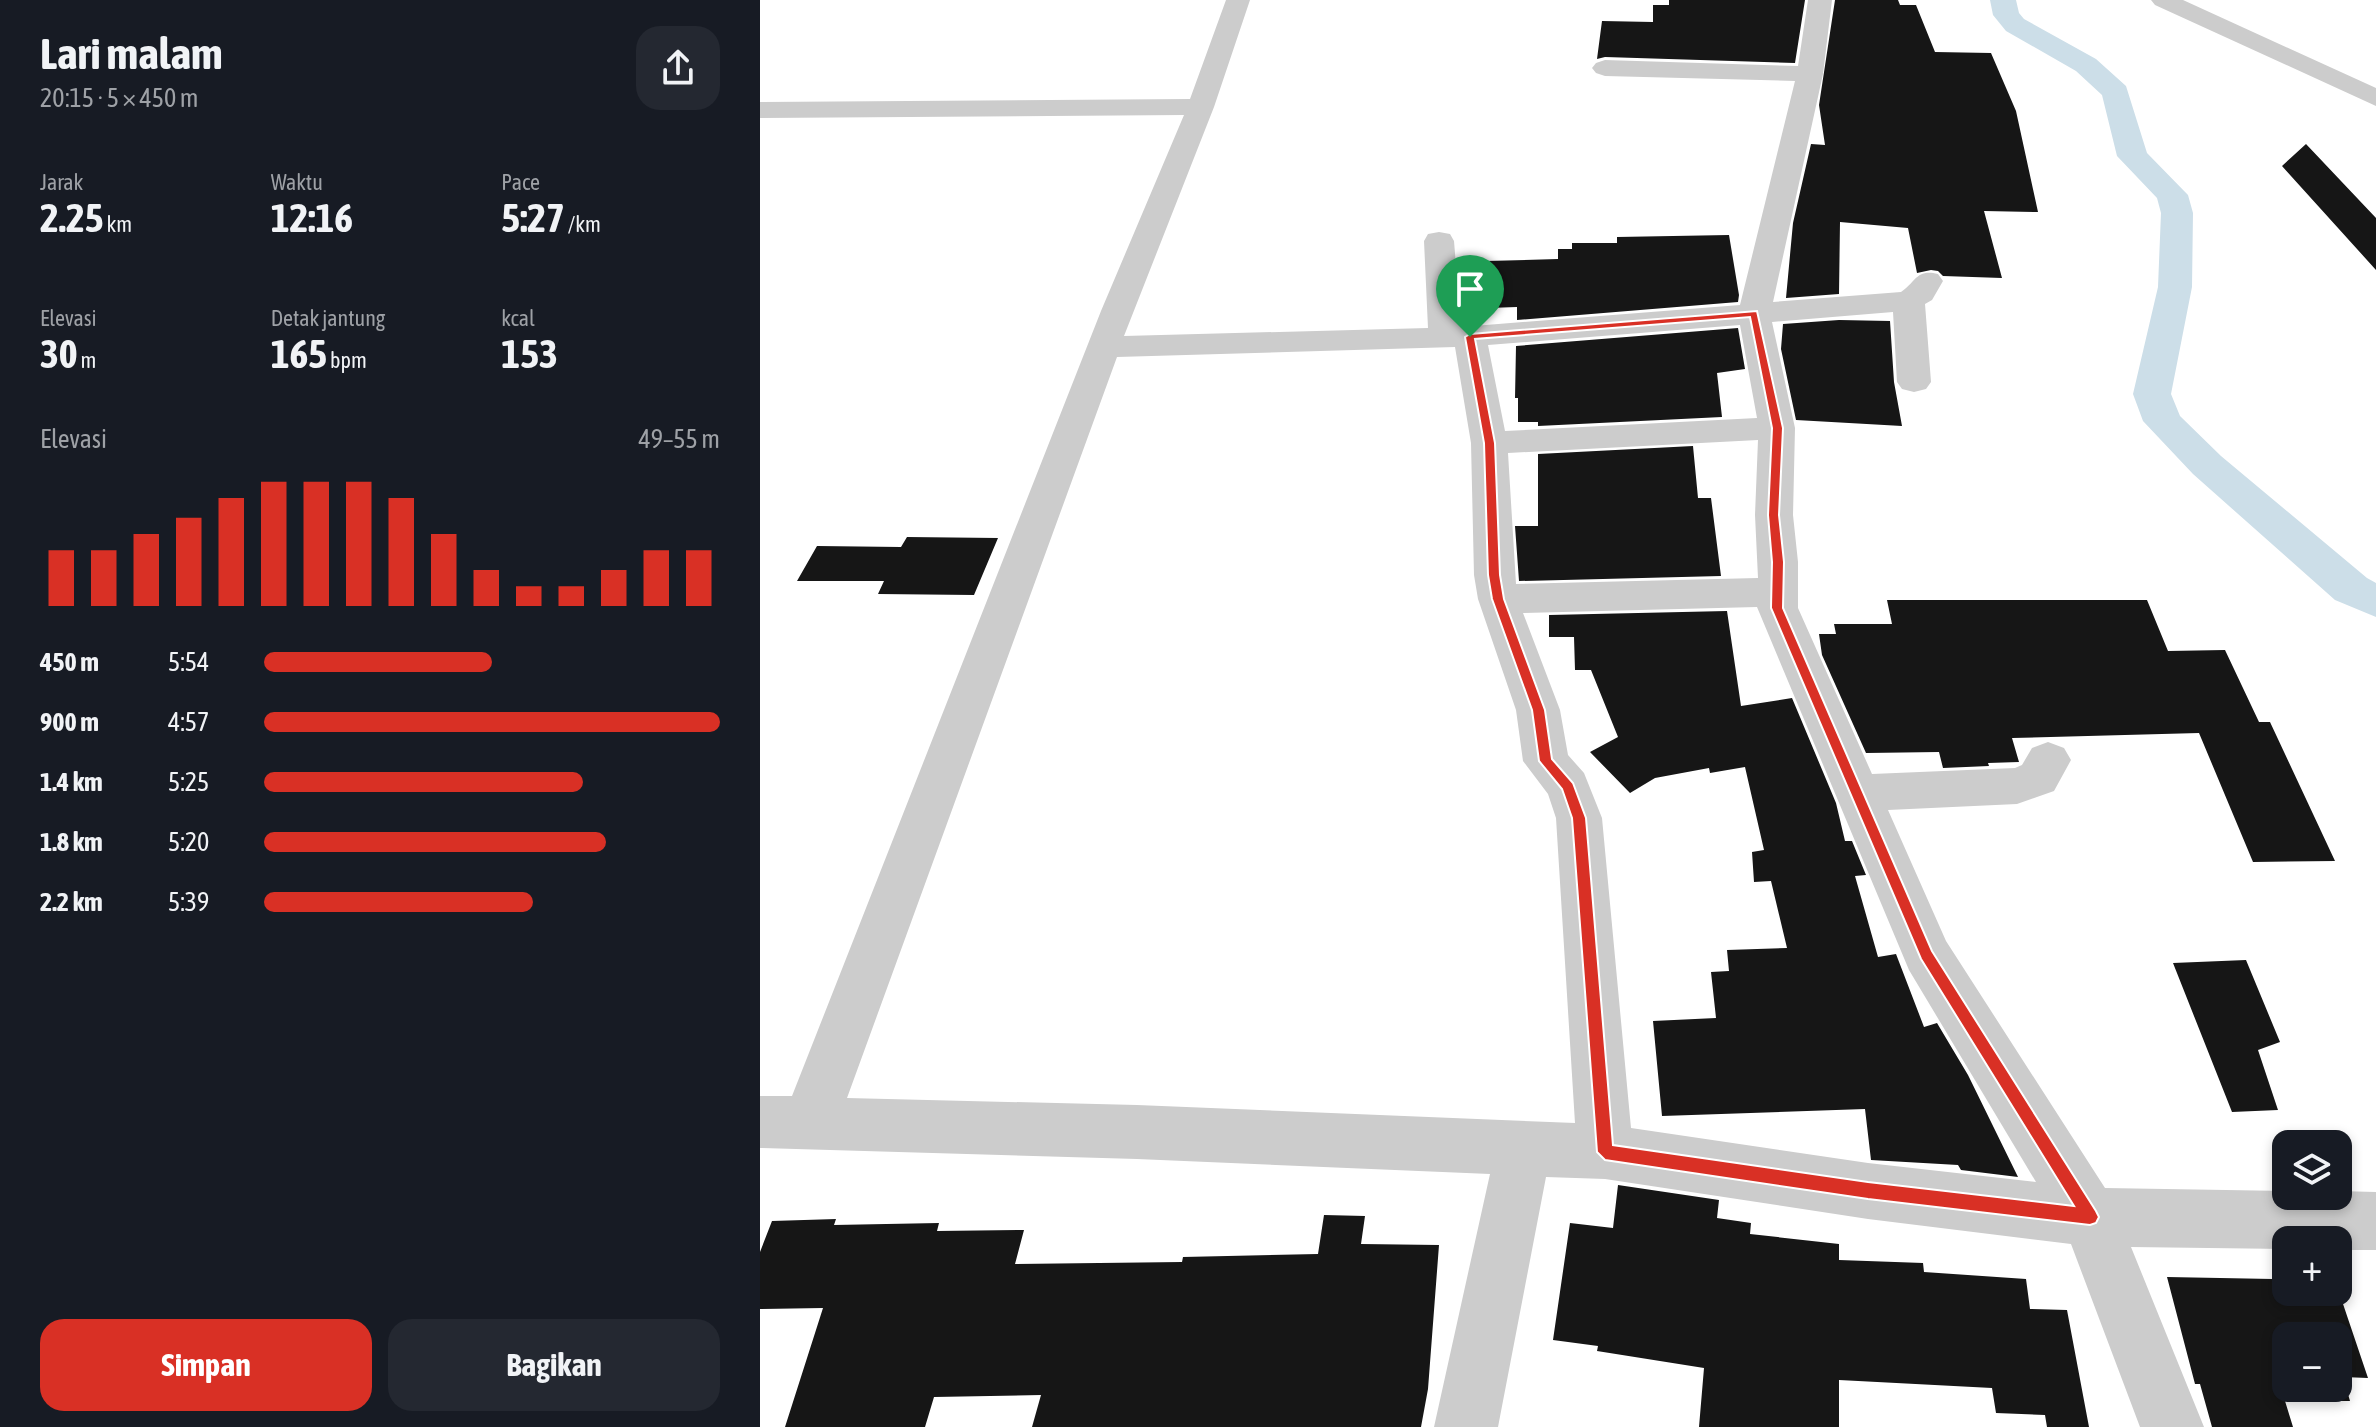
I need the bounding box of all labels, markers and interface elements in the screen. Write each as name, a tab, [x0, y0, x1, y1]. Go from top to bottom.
button: share	[636, 26, 720, 110]
text: Lari malam	[40, 28, 223, 78]
text: 20:15 · 5 × 450 m	[40, 83, 199, 113]
text: Jarak	[40, 169, 83, 195]
text: Waktu	[271, 169, 323, 195]
text: Pace	[501, 169, 540, 195]
text: 2.25	[40, 195, 104, 240]
text: 12:16	[271, 195, 353, 240]
text: 5:27	[501, 195, 565, 240]
text: km	[104, 211, 132, 237]
text: /km	[565, 211, 601, 237]
pin	[1436, 255, 1504, 337]
icon: arrive	[1448, 267, 1492, 311]
text: Elevasi	[40, 305, 97, 331]
text: Detak jantung	[271, 305, 385, 331]
text: kcal	[501, 305, 535, 331]
text: 30	[40, 331, 78, 376]
text: 165	[271, 331, 327, 376]
text: 153	[501, 331, 558, 376]
text: m	[78, 347, 96, 373]
text: bpm	[327, 347, 367, 373]
text: Elevasi	[40, 424, 107, 454]
text: 49–55 m	[638, 424, 720, 454]
text: 450 m	[40, 647, 99, 677]
text: 5:54	[168, 647, 209, 677]
text: 900 m	[40, 707, 99, 737]
text: 4:57	[168, 707, 209, 737]
text: 1.4 km	[40, 767, 103, 797]
text: 5:25	[168, 767, 209, 797]
text: 1.8 km	[40, 827, 103, 857]
text: 5:20	[168, 827, 209, 857]
text: 2.2 km	[40, 887, 103, 917]
text: 5:39	[168, 887, 209, 917]
map controls	[2272, 1130, 2352, 1402]
button: layers	[2272, 1130, 2352, 1210]
button: +	[2272, 1226, 2352, 1306]
button: Simpan	[40, 1319, 372, 1411]
button: Bagikan	[388, 1319, 720, 1411]
button: −	[2272, 1322, 2352, 1402]

